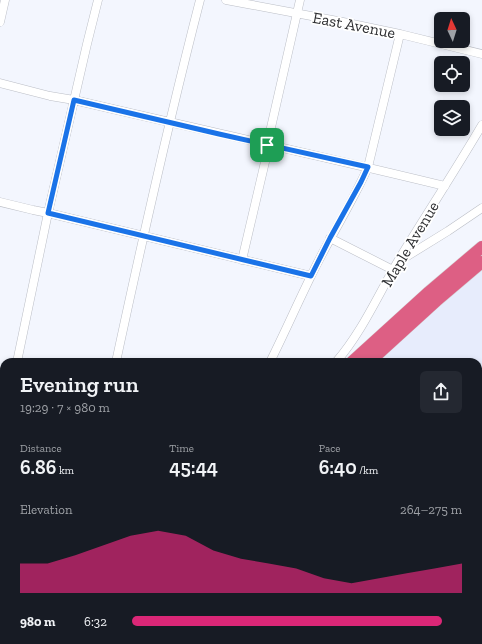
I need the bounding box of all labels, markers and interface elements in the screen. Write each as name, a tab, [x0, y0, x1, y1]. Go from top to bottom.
street label: East Avenue	[311, 8, 397, 42]
north arrow	[434, 12, 470, 48]
map controls	[434, 12, 470, 136]
button: locate	[434, 56, 470, 92]
button: layers	[434, 100, 470, 136]
pin	[250, 128, 284, 162]
icon: arrive	[256, 134, 278, 156]
street label: Maple Avenue	[377, 198, 443, 290]
text: Evening run	[20, 371, 139, 398]
button: share	[420, 371, 462, 413]
text: 19:29 · 7 × 980 m	[20, 400, 110, 415]
text: Distance	[20, 442, 62, 455]
text: Time	[169, 442, 194, 455]
text: Pace	[319, 442, 340, 455]
text: 6.86	[20, 455, 56, 479]
text: 45:44	[169, 455, 218, 479]
text: 6:40	[319, 455, 357, 479]
text: km	[56, 464, 74, 477]
text: /km	[357, 464, 378, 477]
text: Elevation	[20, 502, 72, 517]
text: 264–275 m	[400, 502, 462, 517]
text: 980 m	[20, 614, 55, 629]
text: 6:32	[84, 614, 107, 629]

